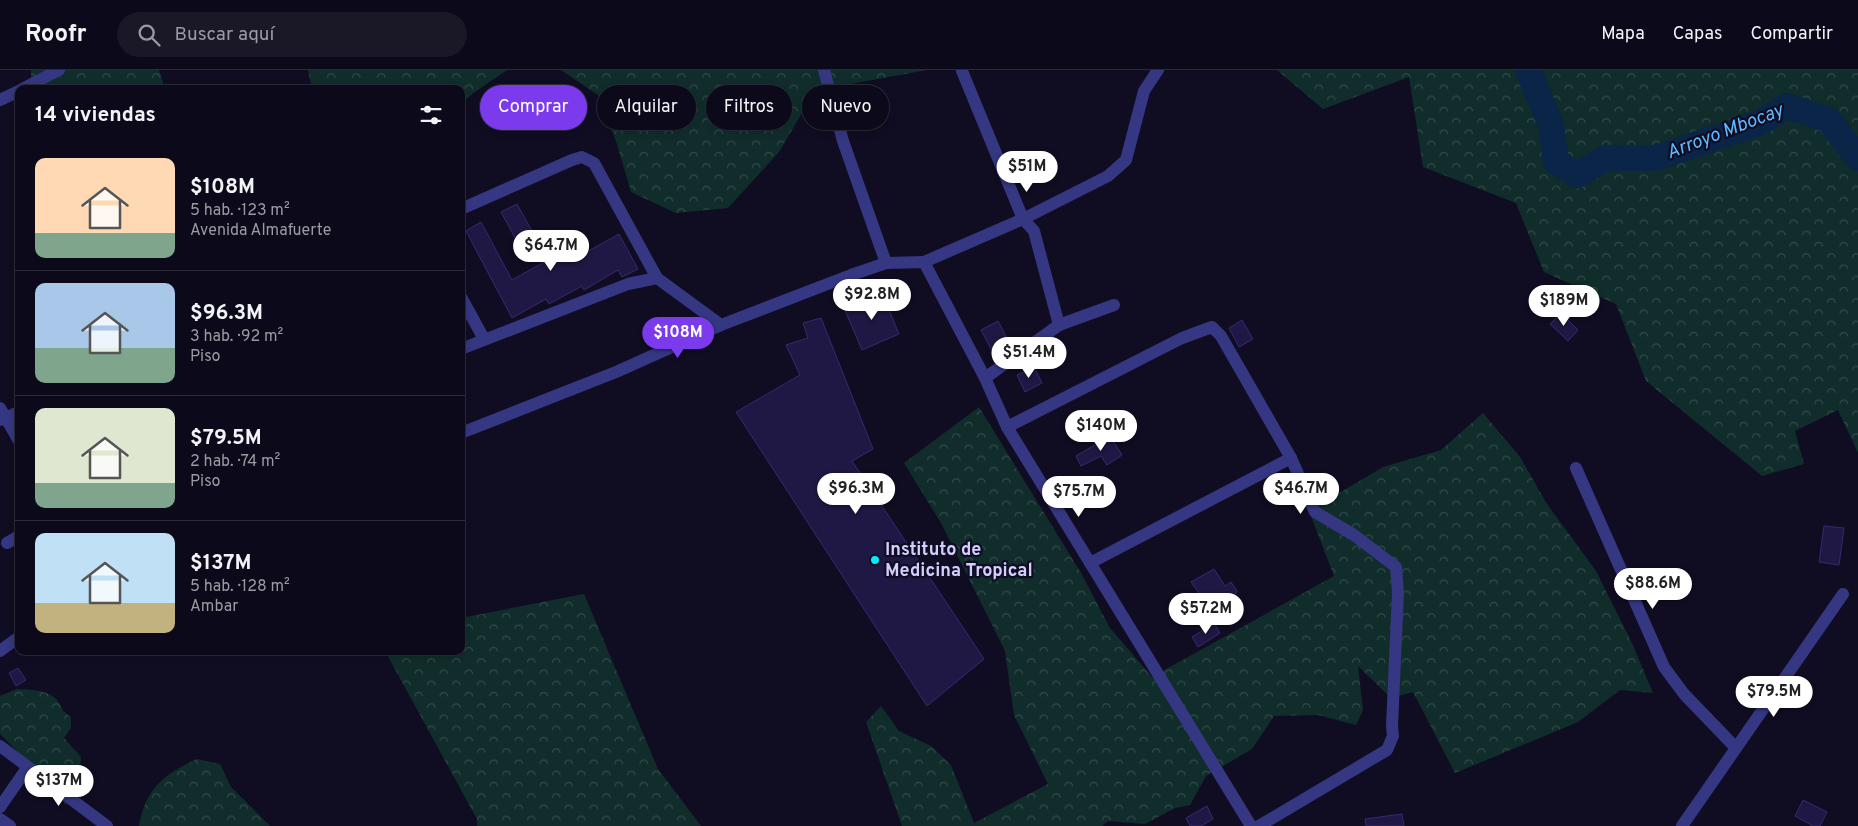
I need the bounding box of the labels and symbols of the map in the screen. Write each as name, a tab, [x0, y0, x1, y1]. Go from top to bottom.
water label: Arroyo Mbocay	[1663, 98, 1788, 165]
pin: $51M	[997, 150, 1057, 193]
pin: $64.7M	[510, 230, 592, 272]
pin: $92.8M	[831, 278, 913, 321]
pin: $189M	[1529, 284, 1599, 327]
pin: $108M	[643, 316, 713, 359]
pin: $51.4M	[988, 336, 1070, 379]
pin: $140M	[1066, 410, 1136, 452]
pin: $96.3M	[815, 472, 897, 515]
pin: $46.7M	[1260, 472, 1342, 515]
pin: $75.7M	[1038, 476, 1120, 518]
place label: Instituto de Medicina Tropical	[885, 539, 1033, 583]
marker: Instituto de Medicina Tropical	[869, 554, 881, 566]
pin: $88.6M	[1612, 568, 1694, 610]
pin: $57.2M	[1165, 592, 1247, 635]
pin: $79.5M	[1733, 676, 1815, 718]
pin: $137M	[24, 764, 94, 807]

